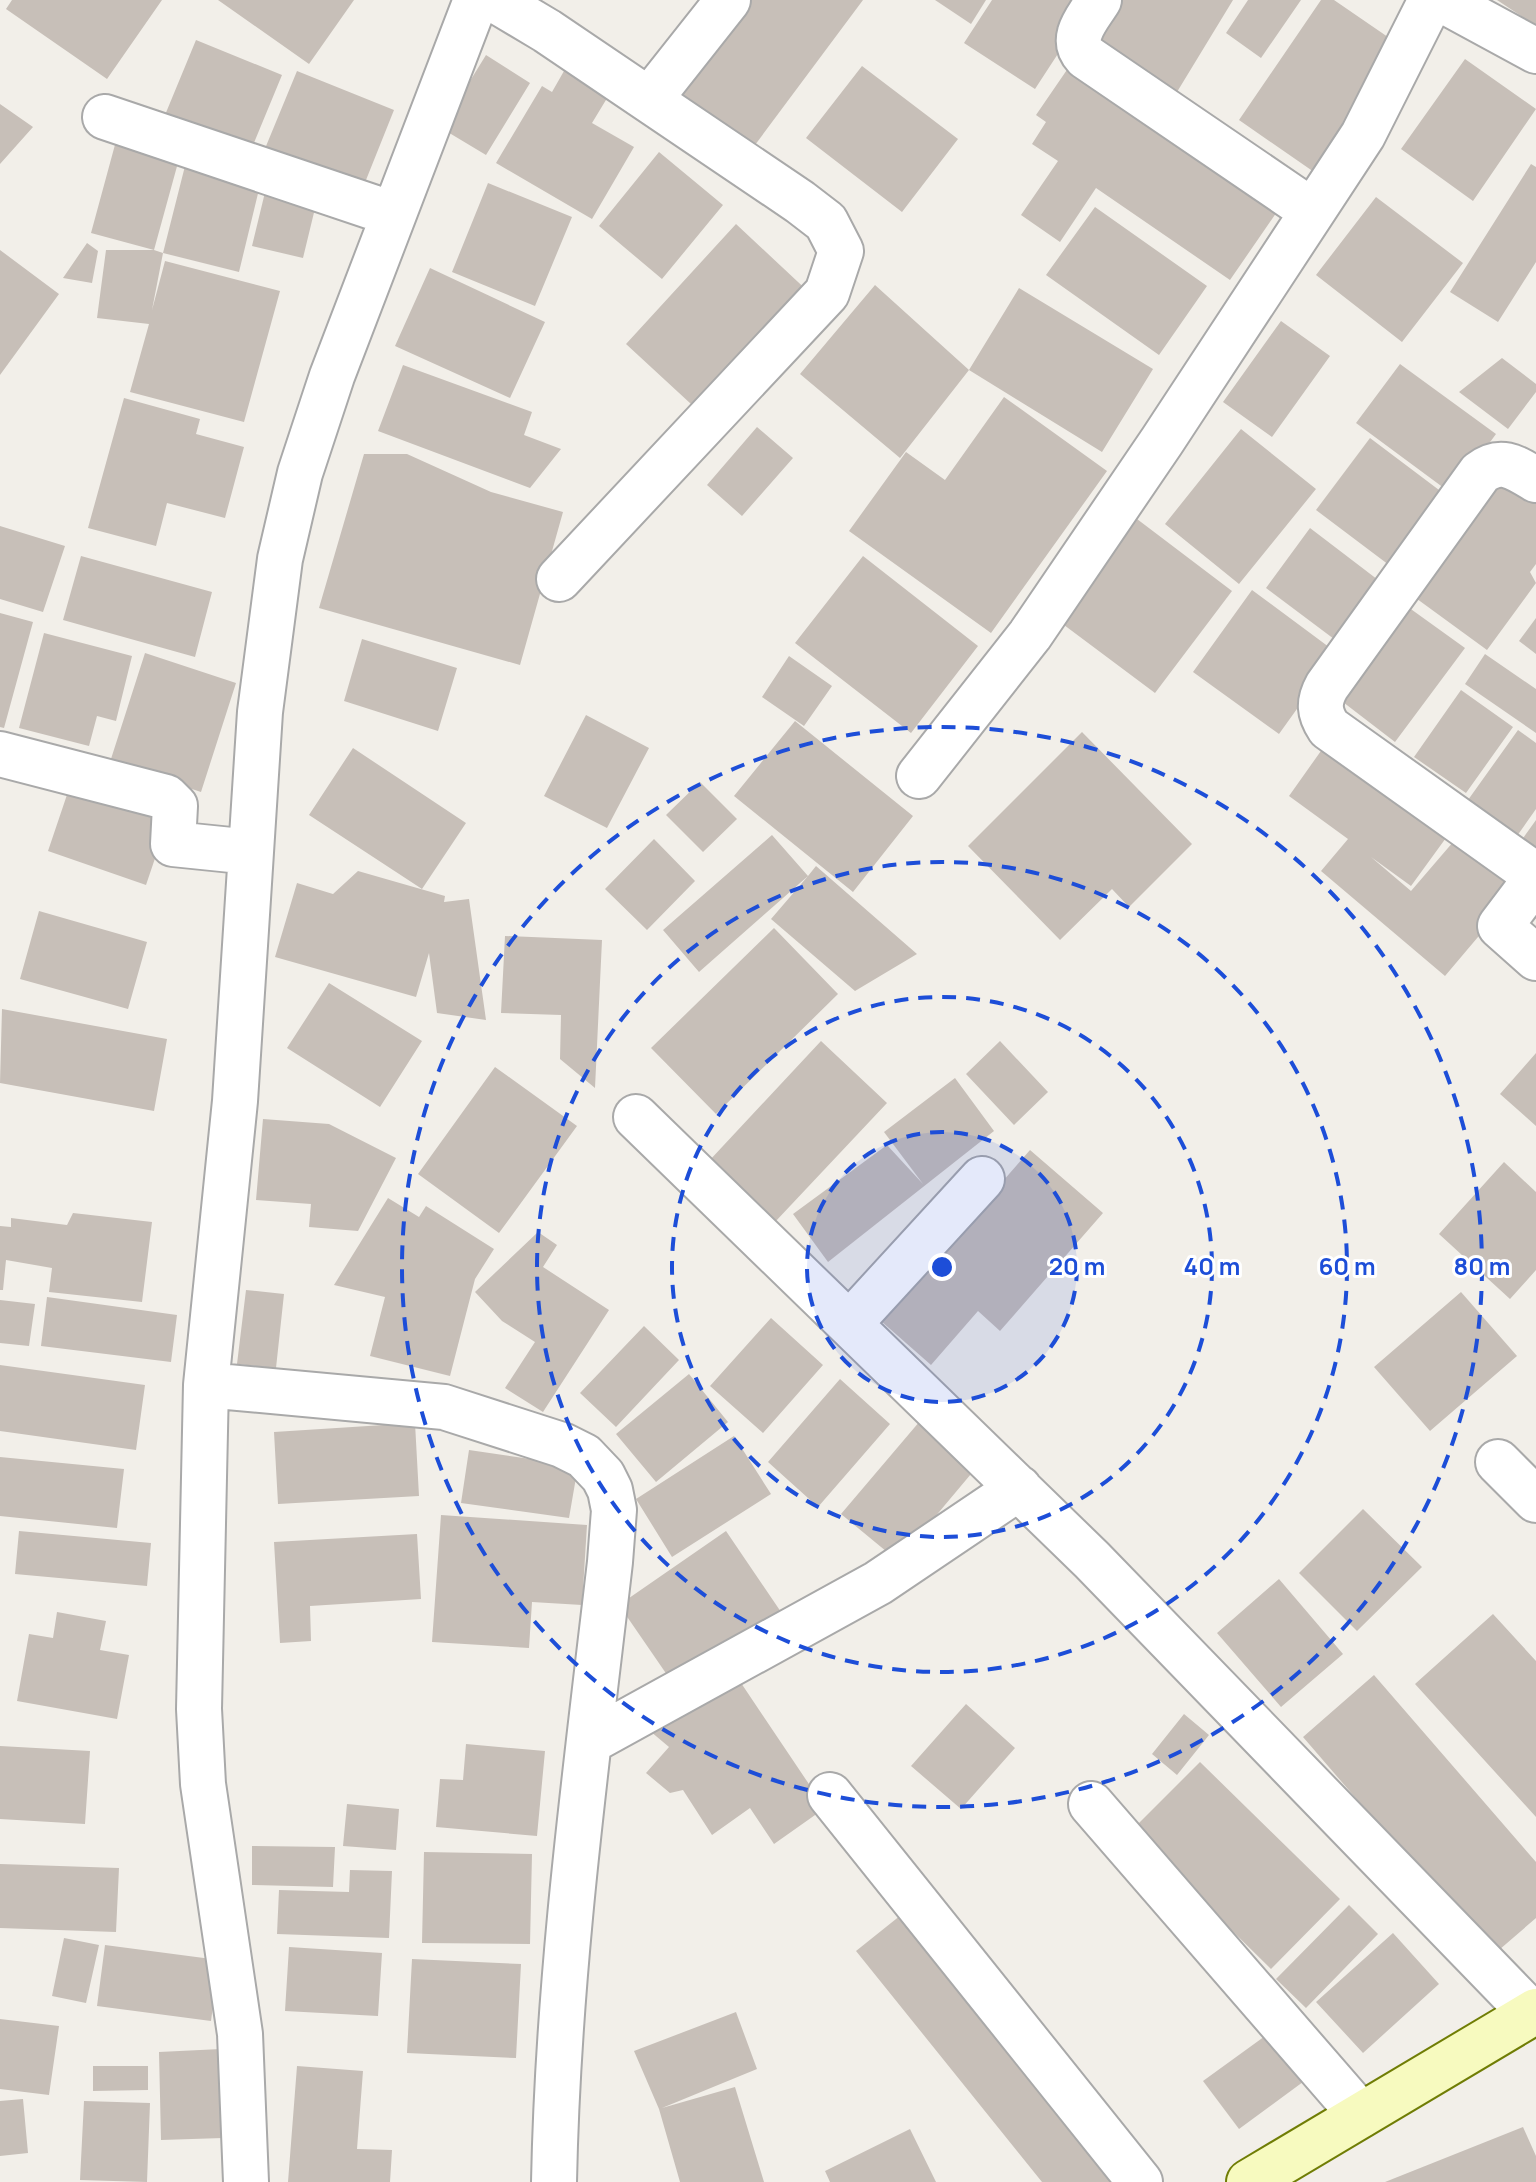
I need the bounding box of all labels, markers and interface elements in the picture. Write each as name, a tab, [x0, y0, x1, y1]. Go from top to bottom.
text: 20 m	[1049, 1249, 1105, 1282]
text: 40 m	[1184, 1249, 1240, 1282]
text: 60 m	[1318, 1249, 1376, 1282]
text: 80 m	[1454, 1249, 1510, 1282]
centre of rings	[928, 1253, 956, 1281]

